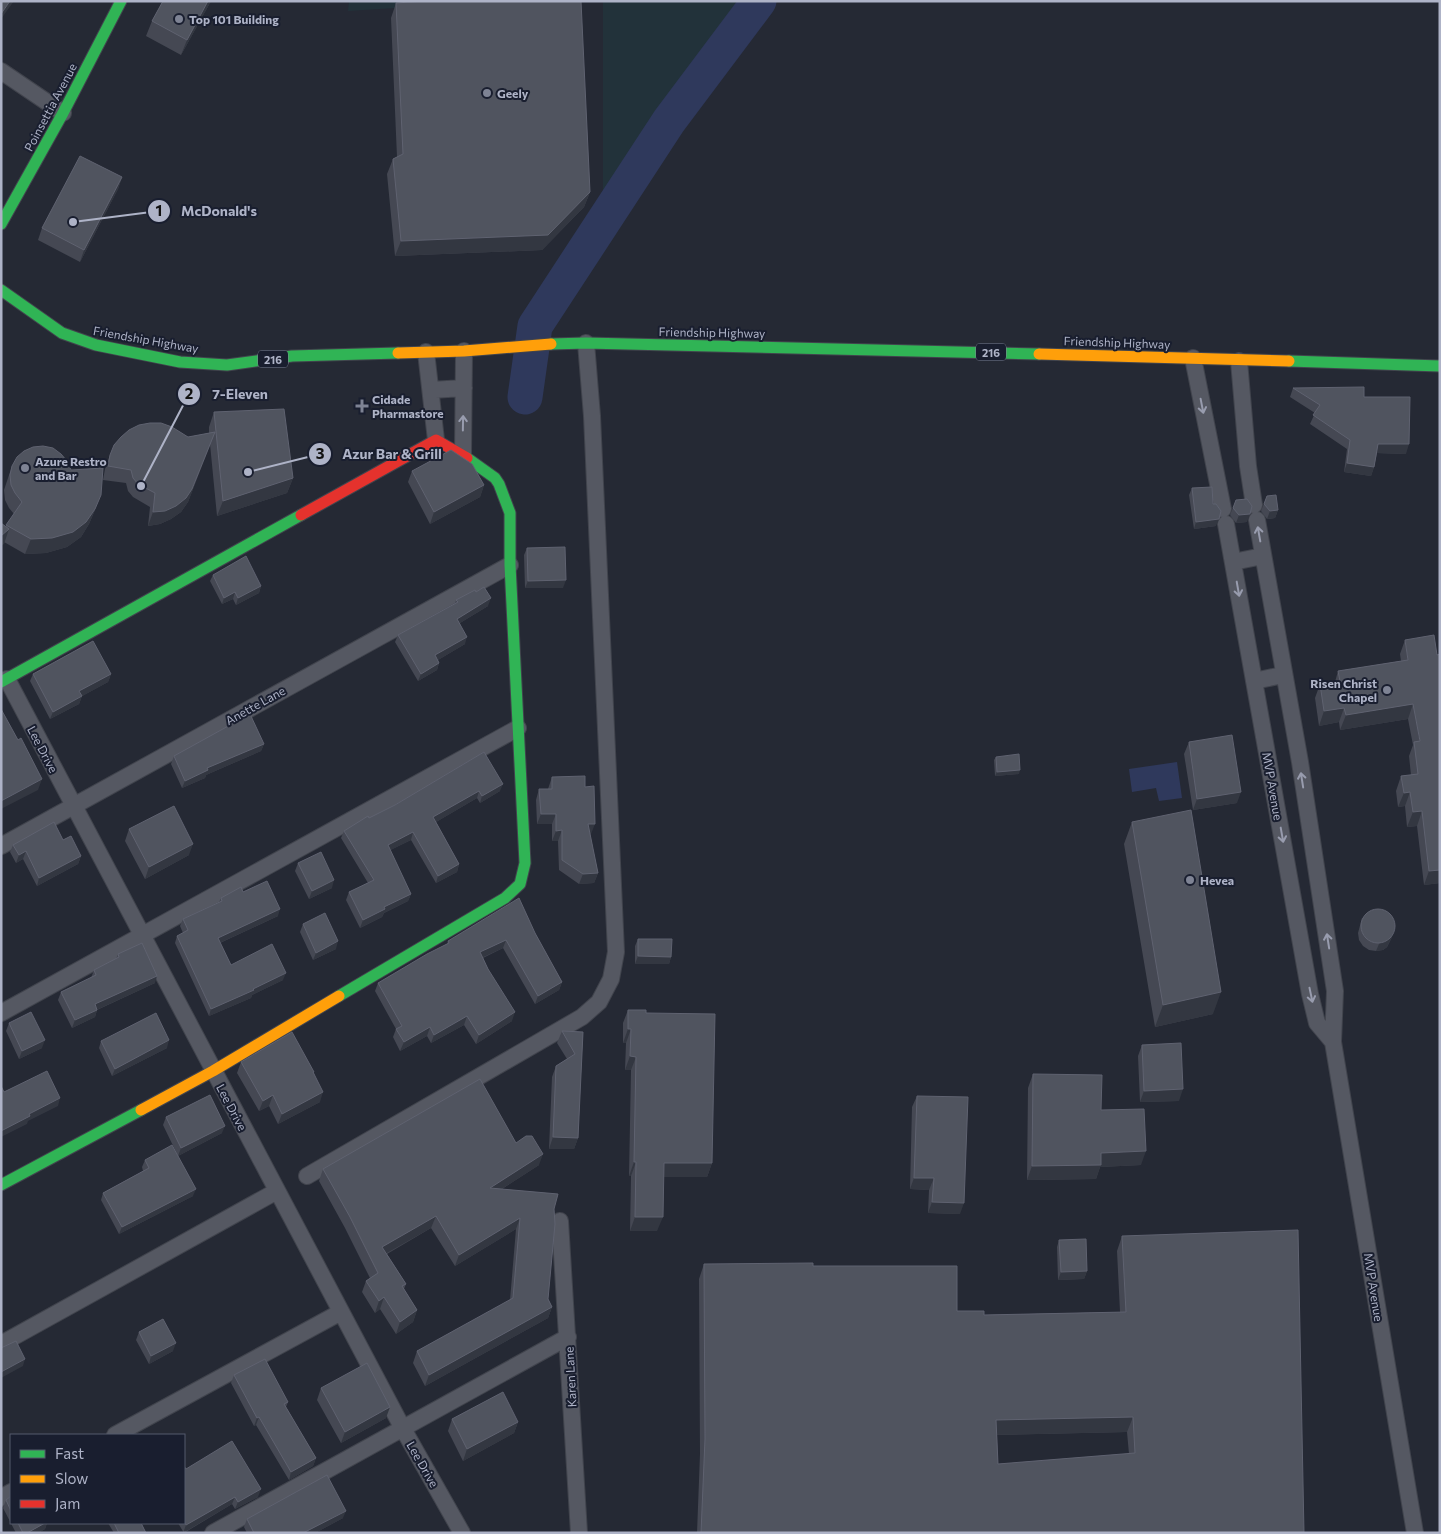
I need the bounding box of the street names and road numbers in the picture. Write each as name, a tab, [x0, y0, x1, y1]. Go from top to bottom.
street label: Poinsettia Avenue	[21, 61, 79, 153]
street label: Friendship Highway	[92, 323, 200, 355]
street label: Friendship Highway	[659, 324, 765, 340]
street label: Friendship Highway	[1063, 333, 1171, 351]
road number: 216	[976, 344, 1006, 361]
road number: 216	[258, 350, 288, 368]
street label: Anette Lane	[223, 683, 287, 727]
street label: Lee Drive	[25, 723, 61, 775]
street label: MVP Avenue	[1260, 751, 1286, 821]
street label: Lee Drive	[214, 1081, 250, 1133]
street label: MVP Avenue	[1362, 1252, 1386, 1322]
street label: Karen Lane	[561, 1346, 579, 1408]
street label: Lee Drive	[404, 1438, 442, 1490]

